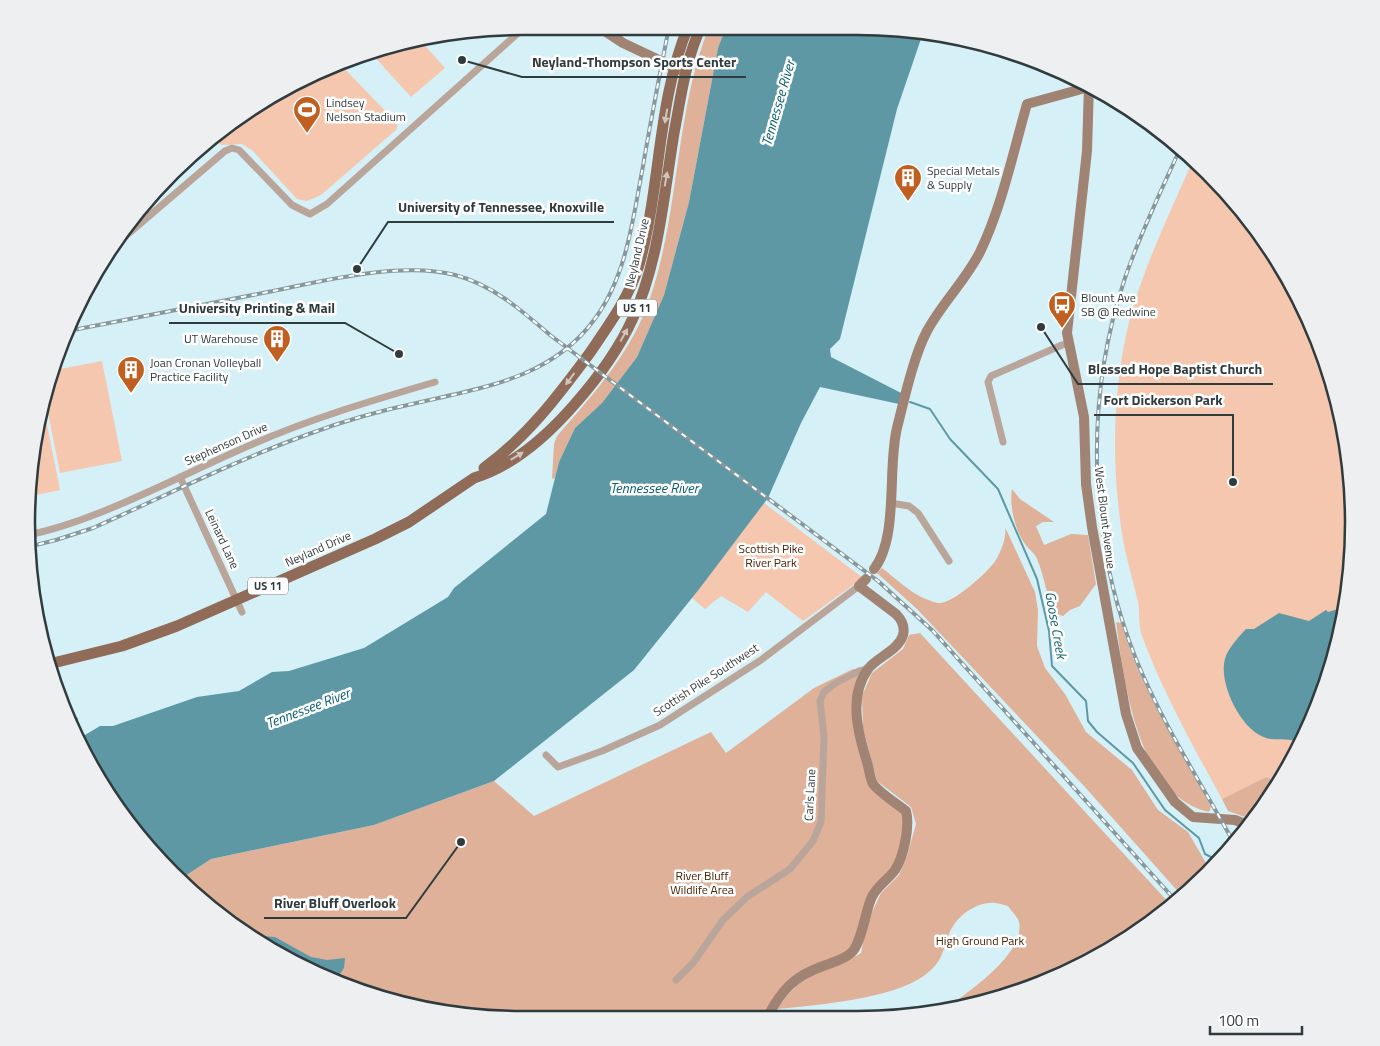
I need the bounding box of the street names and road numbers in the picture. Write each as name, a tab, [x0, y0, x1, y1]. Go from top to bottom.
street label: Neyland Drive	[619, 217, 654, 289]
road number: US 11	[617, 300, 657, 316]
street label: Stephenson Drive	[181, 417, 270, 470]
street label: West Blount Avenue	[1090, 466, 1121, 570]
street label: Leinard Lane	[200, 506, 245, 572]
street label: Neyland Drive	[282, 526, 354, 572]
road number: US 11	[248, 578, 288, 594]
street label: Scottish Pike Southwest	[649, 638, 763, 721]
street label: Carls Lane	[799, 769, 820, 821]

